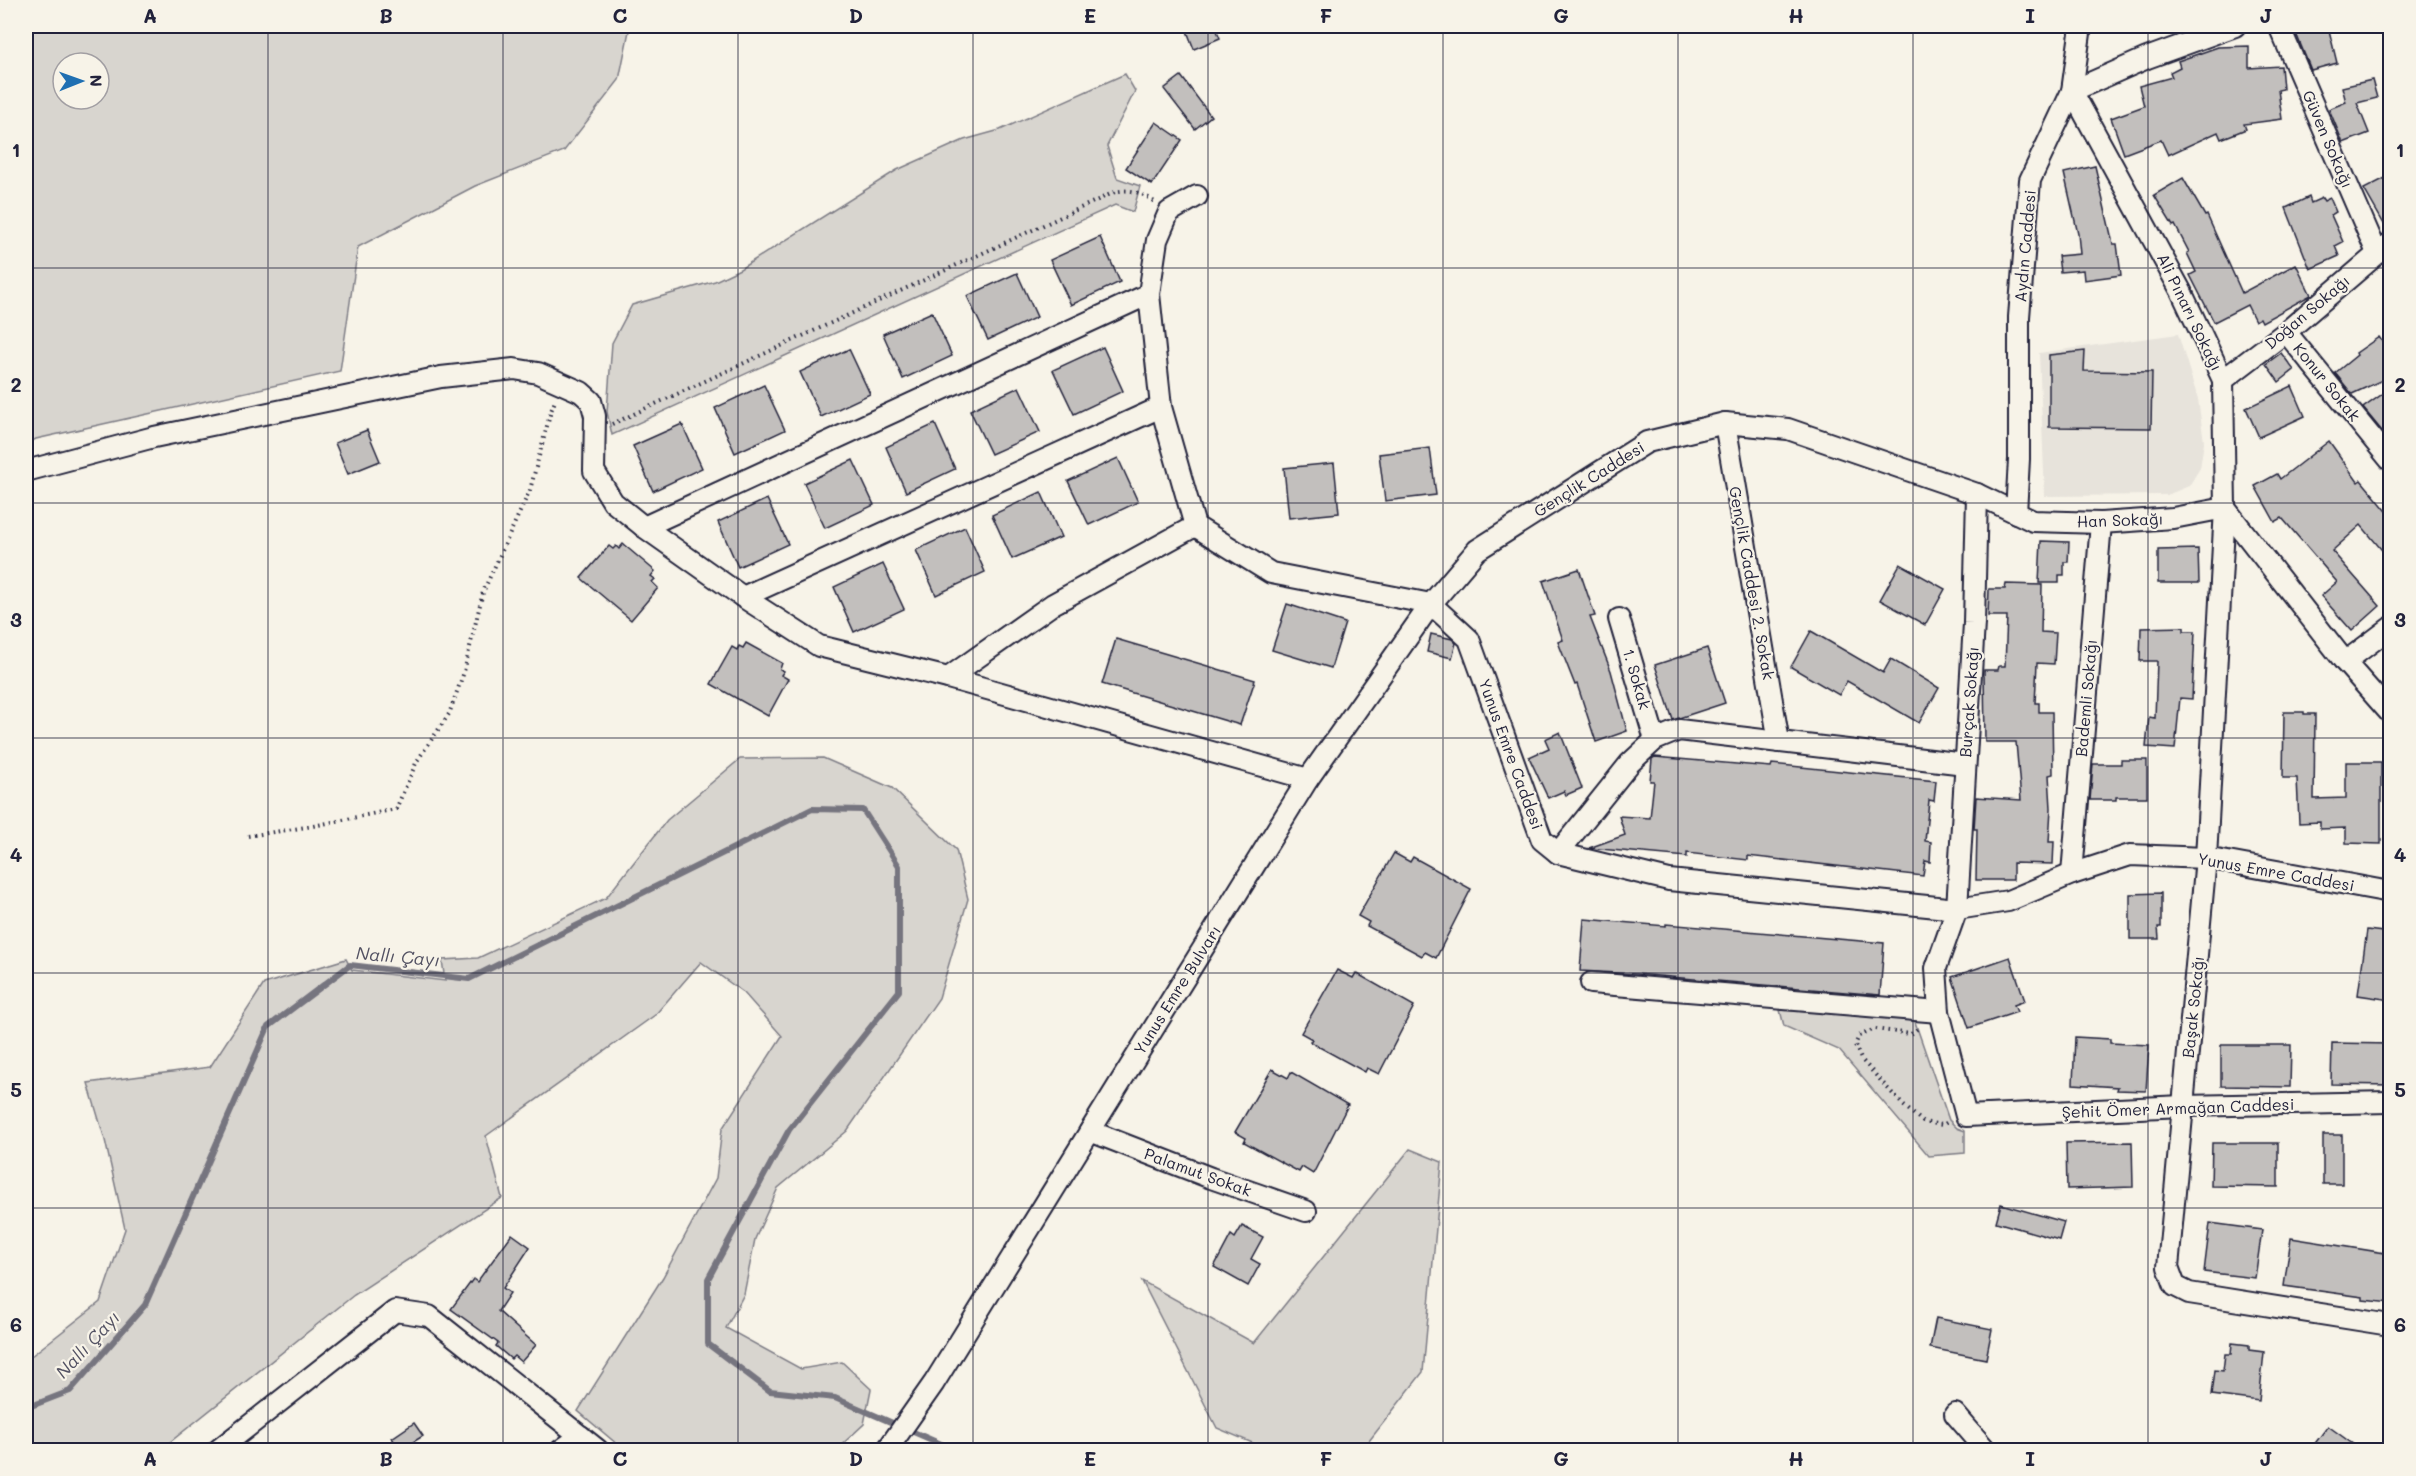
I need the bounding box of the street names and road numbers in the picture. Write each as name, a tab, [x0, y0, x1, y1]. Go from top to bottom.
street label: Güven Sokağı	[2298, 87, 2358, 191]
street label: Aydın Caddesi	[2009, 189, 2040, 303]
street label: Ali Pınarı Sokağı	[2153, 250, 2228, 374]
street label: Doğan Sokağı	[2260, 270, 2354, 353]
street label: Konur Sokak	[2289, 338, 2366, 425]
street label: Gençlik Caddesi	[1529, 436, 1648, 521]
street label: Gençlik Caddesi 2. Sokak	[1725, 484, 1780, 681]
street label: Han Sokağı	[2076, 507, 2164, 532]
street label: Bademli Sokağı	[2070, 638, 2101, 758]
street label: 1. Sokak	[1619, 646, 1656, 712]
street label: Burçak Sokağı	[1954, 646, 1983, 758]
street label: Yunus Emre Caddesi	[1474, 676, 1549, 832]
street label: Yunus Emre Caddesi	[2196, 847, 2356, 896]
street label: Yunus Emre Bulvarı	[1128, 921, 1225, 1058]
street label: Başak Sokağı	[2177, 955, 2208, 1059]
street label: Şehit Ömer Armağan Caddesi	[2061, 1093, 2295, 1122]
street label: Palamut Sokak	[1142, 1142, 1255, 1201]

